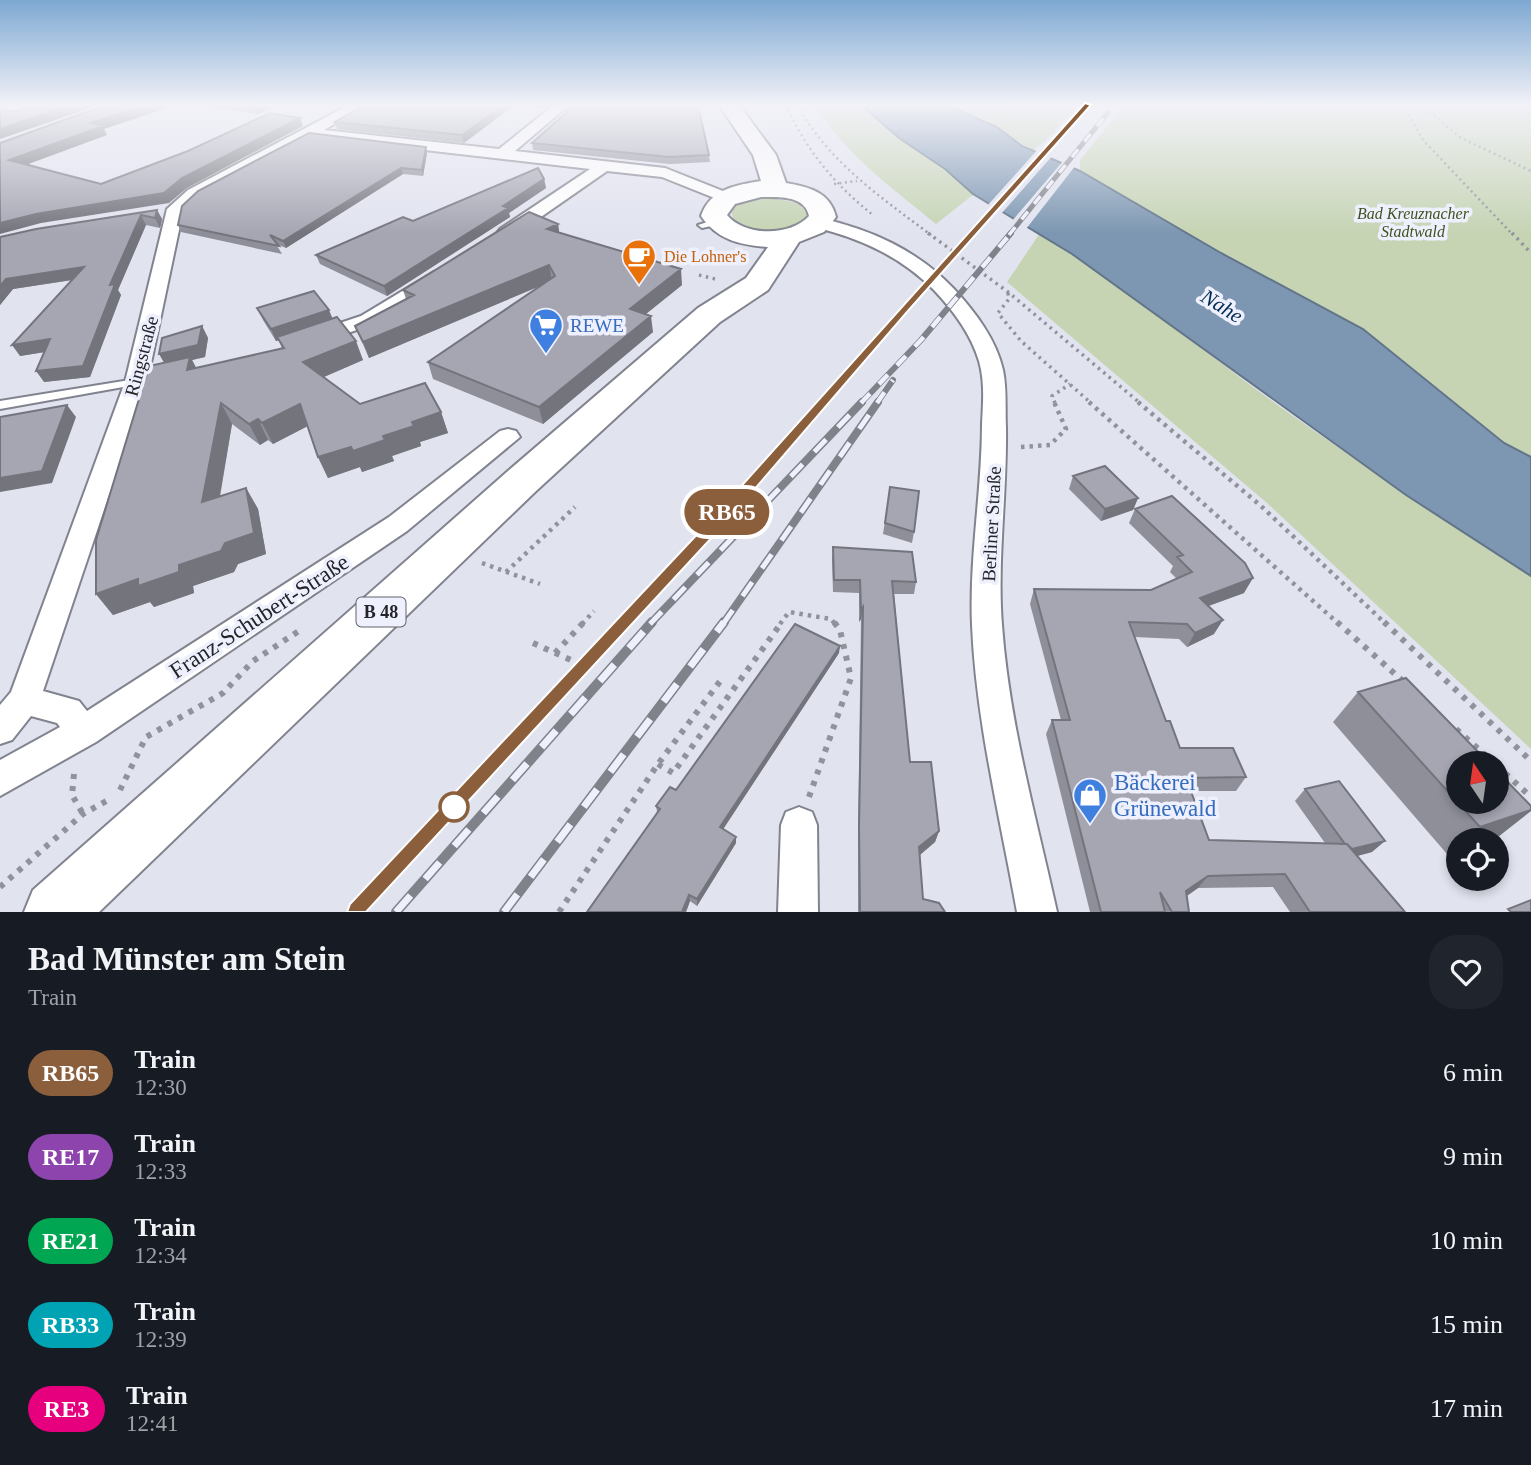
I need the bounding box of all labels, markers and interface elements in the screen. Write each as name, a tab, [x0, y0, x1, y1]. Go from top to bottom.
park label: Bad Kreuznacher Stadtwald	[1357, 205, 1470, 240]
cafe icon: Die Lohner's	[620, 237, 658, 286]
place label: Die Lohner's	[664, 248, 746, 265]
water label: Nahe	[1196, 284, 1247, 328]
supermarket icon: REWE	[527, 306, 565, 355]
street label: Ringstraße	[121, 314, 162, 399]
place label: REWE	[570, 315, 624, 336]
street label: Berliner Straße	[978, 466, 1005, 582]
line badge: RB65	[678, 489, 776, 535]
text: RB65	[698, 499, 756, 525]
street label: Franz-Schubert-Straße	[165, 549, 353, 684]
road number: B 48	[356, 598, 406, 626]
north arrow	[1446, 751, 1508, 814]
map controls	[1446, 751, 1509, 891]
place label: Bäckerei Grünewald	[1114, 770, 1217, 821]
shop icon: Bäckerei Grünewald	[1071, 776, 1109, 825]
unlabelled marker	[439, 792, 469, 822]
button: locate	[1446, 828, 1509, 891]
button: heart	[1429, 935, 1503, 1009]
text: Bad Münster am Stein	[28, 941, 346, 977]
text: Train	[28, 985, 77, 1010]
text: Train	[134, 1045, 196, 1074]
text: 6 min	[1443, 1058, 1503, 1087]
text: RB65	[42, 1060, 99, 1086]
text: 12:30	[134, 1075, 187, 1100]
text: Train	[134, 1129, 196, 1158]
text: 9 min	[1443, 1142, 1503, 1171]
text: RE17	[42, 1144, 99, 1170]
text: 12:33	[134, 1159, 187, 1184]
text: Train	[134, 1213, 196, 1242]
text: 10 min	[1430, 1226, 1503, 1255]
text: RE21	[42, 1228, 99, 1254]
text: 12:34	[134, 1243, 187, 1268]
text: Train	[134, 1297, 196, 1326]
text: 15 min	[1430, 1310, 1503, 1339]
text: RB33	[42, 1312, 99, 1338]
text: 12:39	[134, 1327, 187, 1352]
text: Train	[126, 1381, 188, 1410]
text: 17 min	[1430, 1394, 1503, 1423]
text: RE3	[44, 1396, 89, 1422]
text: 12:41	[126, 1411, 178, 1436]

